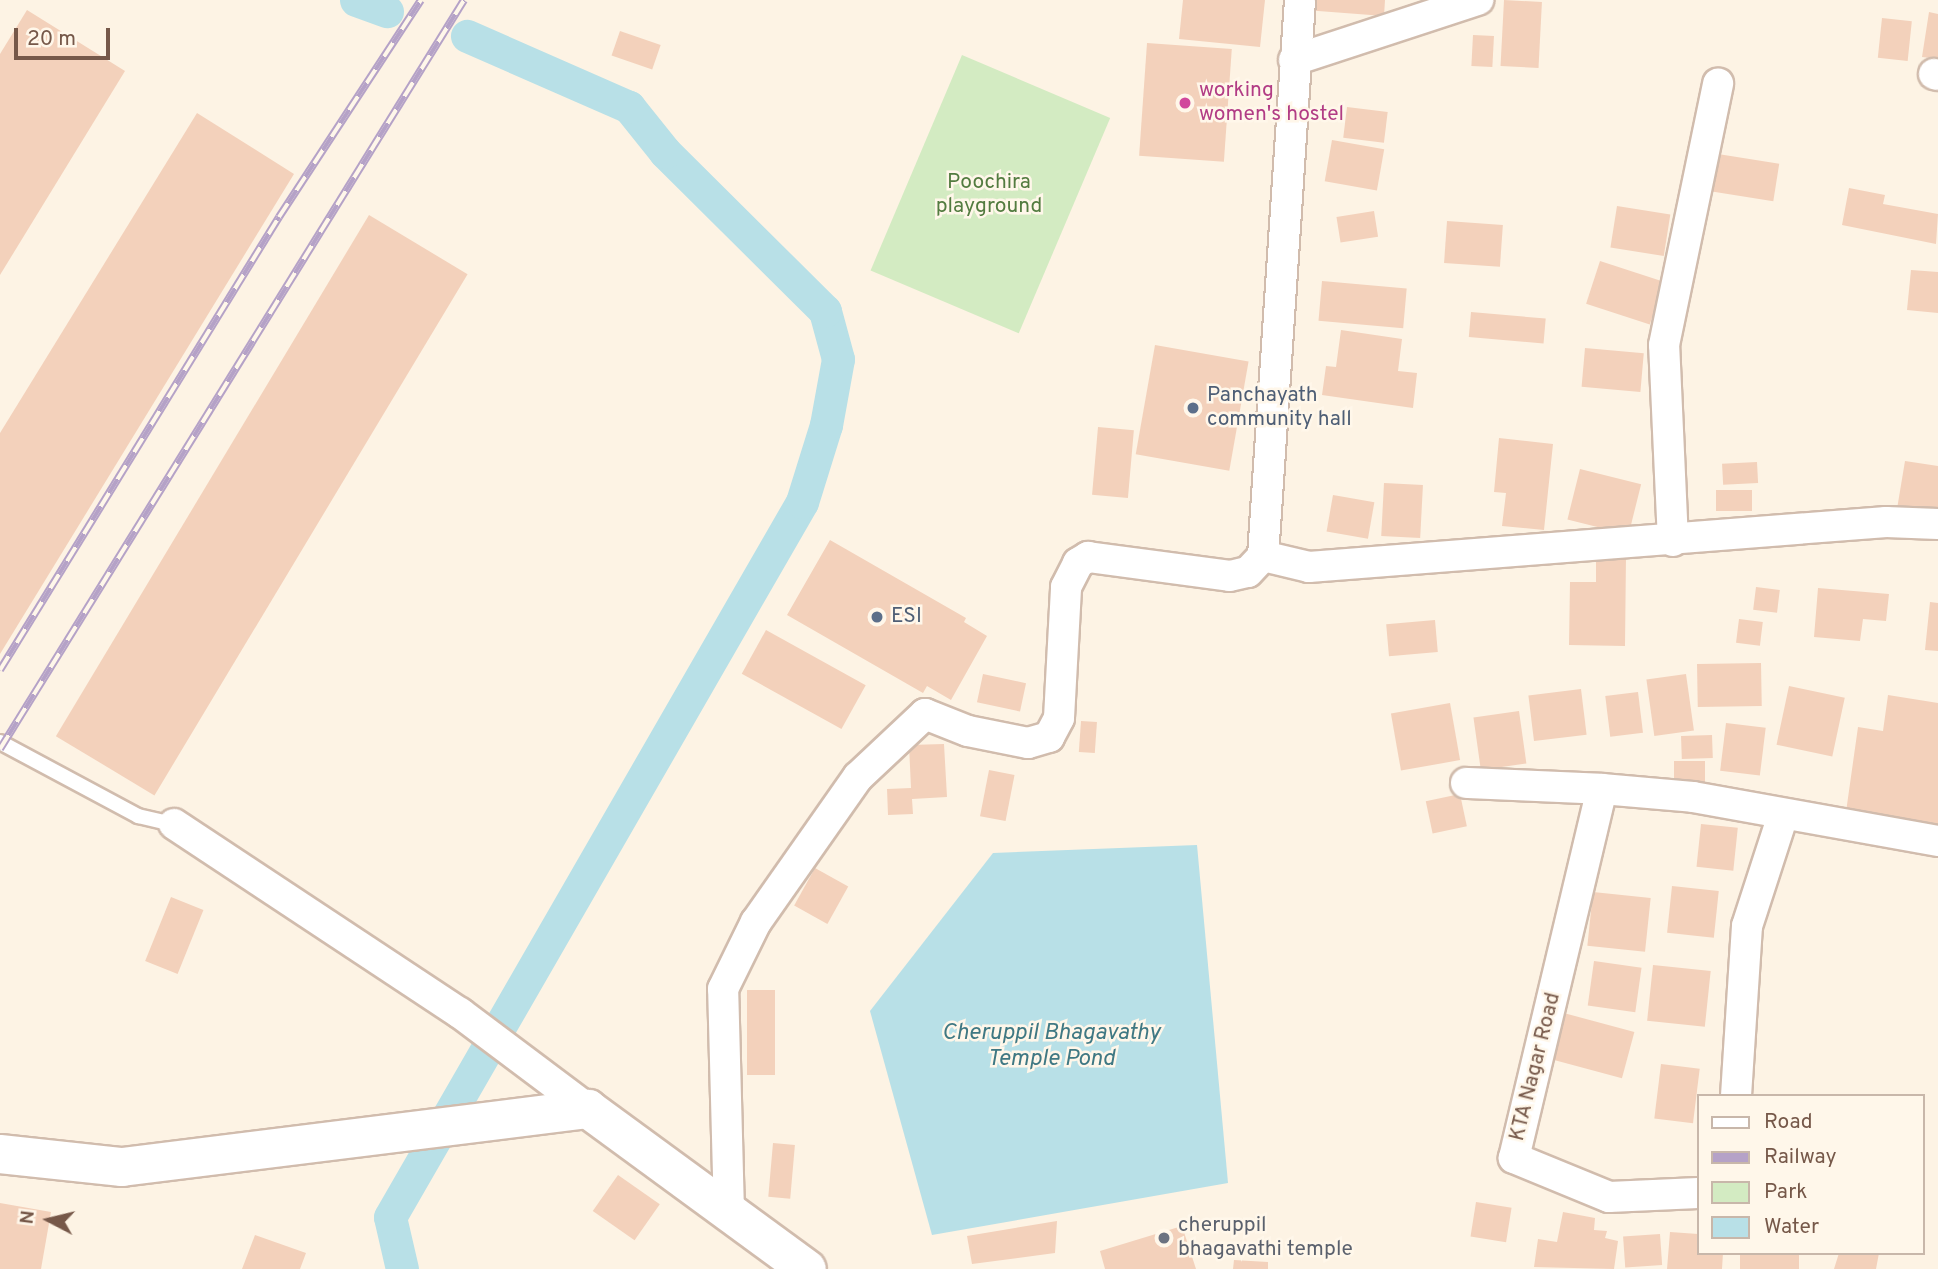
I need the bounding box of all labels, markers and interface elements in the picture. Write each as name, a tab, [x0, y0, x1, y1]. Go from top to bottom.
scale bar	[18, 14, 114, 58]
text: 20 m	[27, 26, 76, 53]
place label: working women's hostel	[1199, 78, 1344, 128]
marker: working women's hostel	[1177, 95, 1193, 111]
park label: Poochira playground	[936, 170, 1042, 220]
place label: Panchayath community hall	[1207, 383, 1352, 433]
marker: Panchayath community hall	[1185, 400, 1201, 416]
place label: ESI	[891, 604, 922, 630]
marker: ESI	[869, 609, 885, 625]
street label: KTA Nagar Road	[1505, 990, 1567, 1144]
water label: Cheruppil Bhagavathy Temple Pond	[942, 1020, 1160, 1074]
legend	[1696, 1094, 1924, 1255]
text: Road	[1764, 1109, 1813, 1136]
text: Railway	[1764, 1144, 1837, 1171]
text: Park	[1764, 1179, 1807, 1206]
north arrow	[14, 1185, 84, 1255]
text: N	[15, 1209, 41, 1226]
place label: cheruppil bhagavathi temple	[1178, 1213, 1353, 1263]
text: Water	[1764, 1214, 1819, 1241]
marker: cheruppil bhagavathi temple	[1156, 1230, 1172, 1246]

